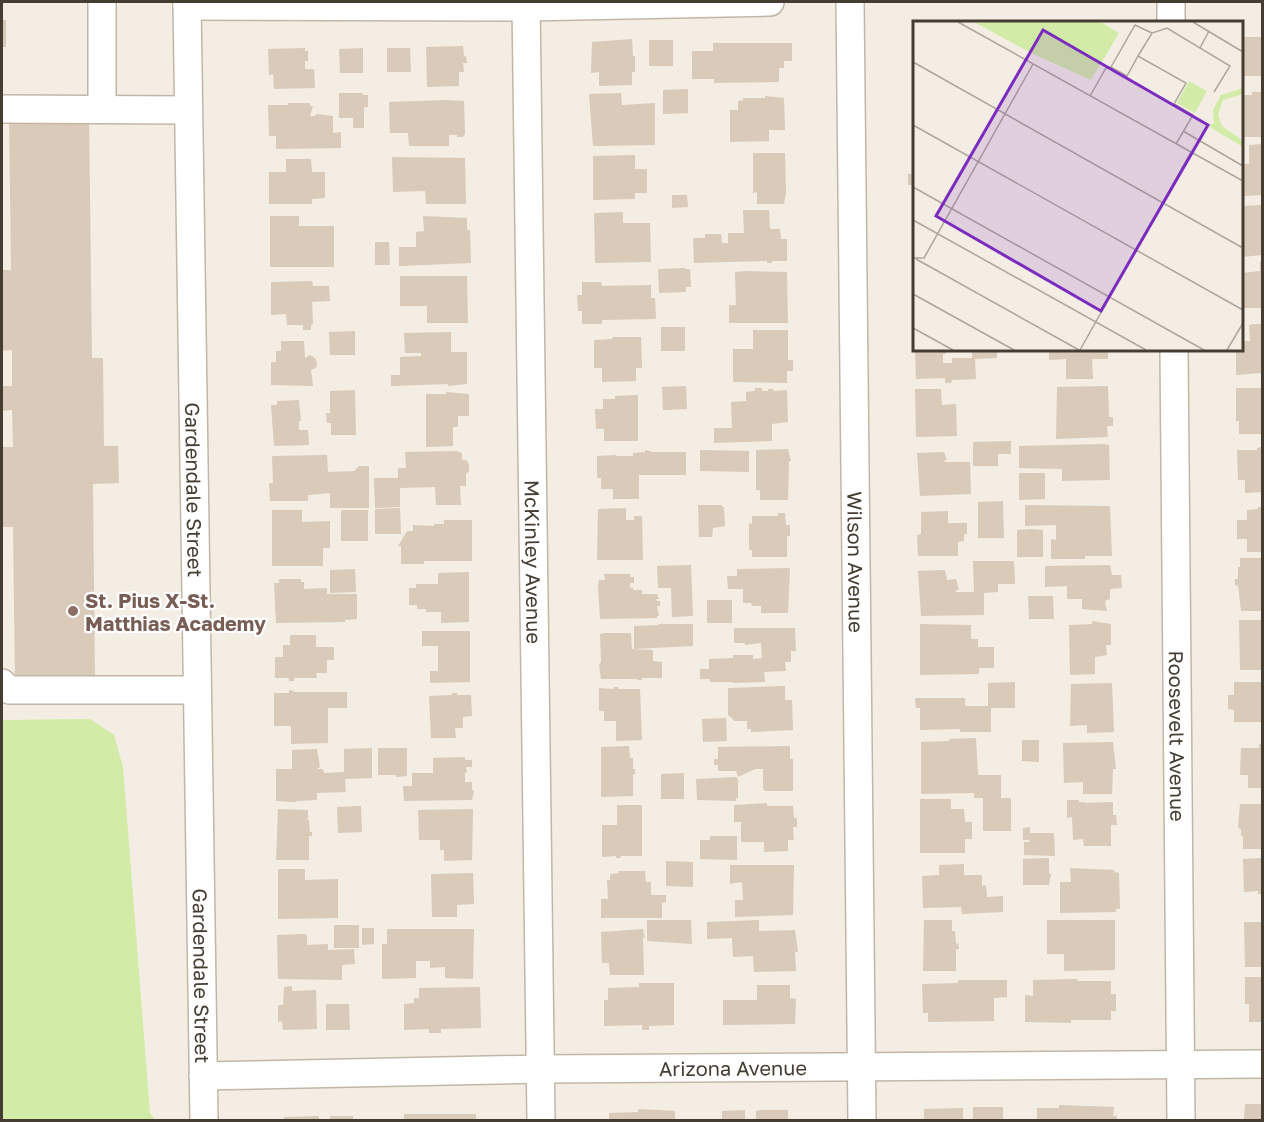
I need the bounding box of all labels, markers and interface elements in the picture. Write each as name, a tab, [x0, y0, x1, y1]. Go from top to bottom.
inset map	[913, 21, 1243, 351]
street label: Gardendale Street	[181, 402, 208, 578]
street label: McKinley Avenue	[520, 480, 547, 644]
street label: Wilson Avenue	[843, 491, 869, 633]
place label: St. Pius X-St. Matthias Academy	[85, 588, 266, 635]
marker: St. Pius X-St. Matthias Academy	[66, 604, 80, 618]
street label: Roosevelt Avenue	[1165, 650, 1190, 822]
street label: Gardendale Street	[188, 888, 215, 1064]
street label: Arizona Avenue	[659, 1055, 807, 1080]

